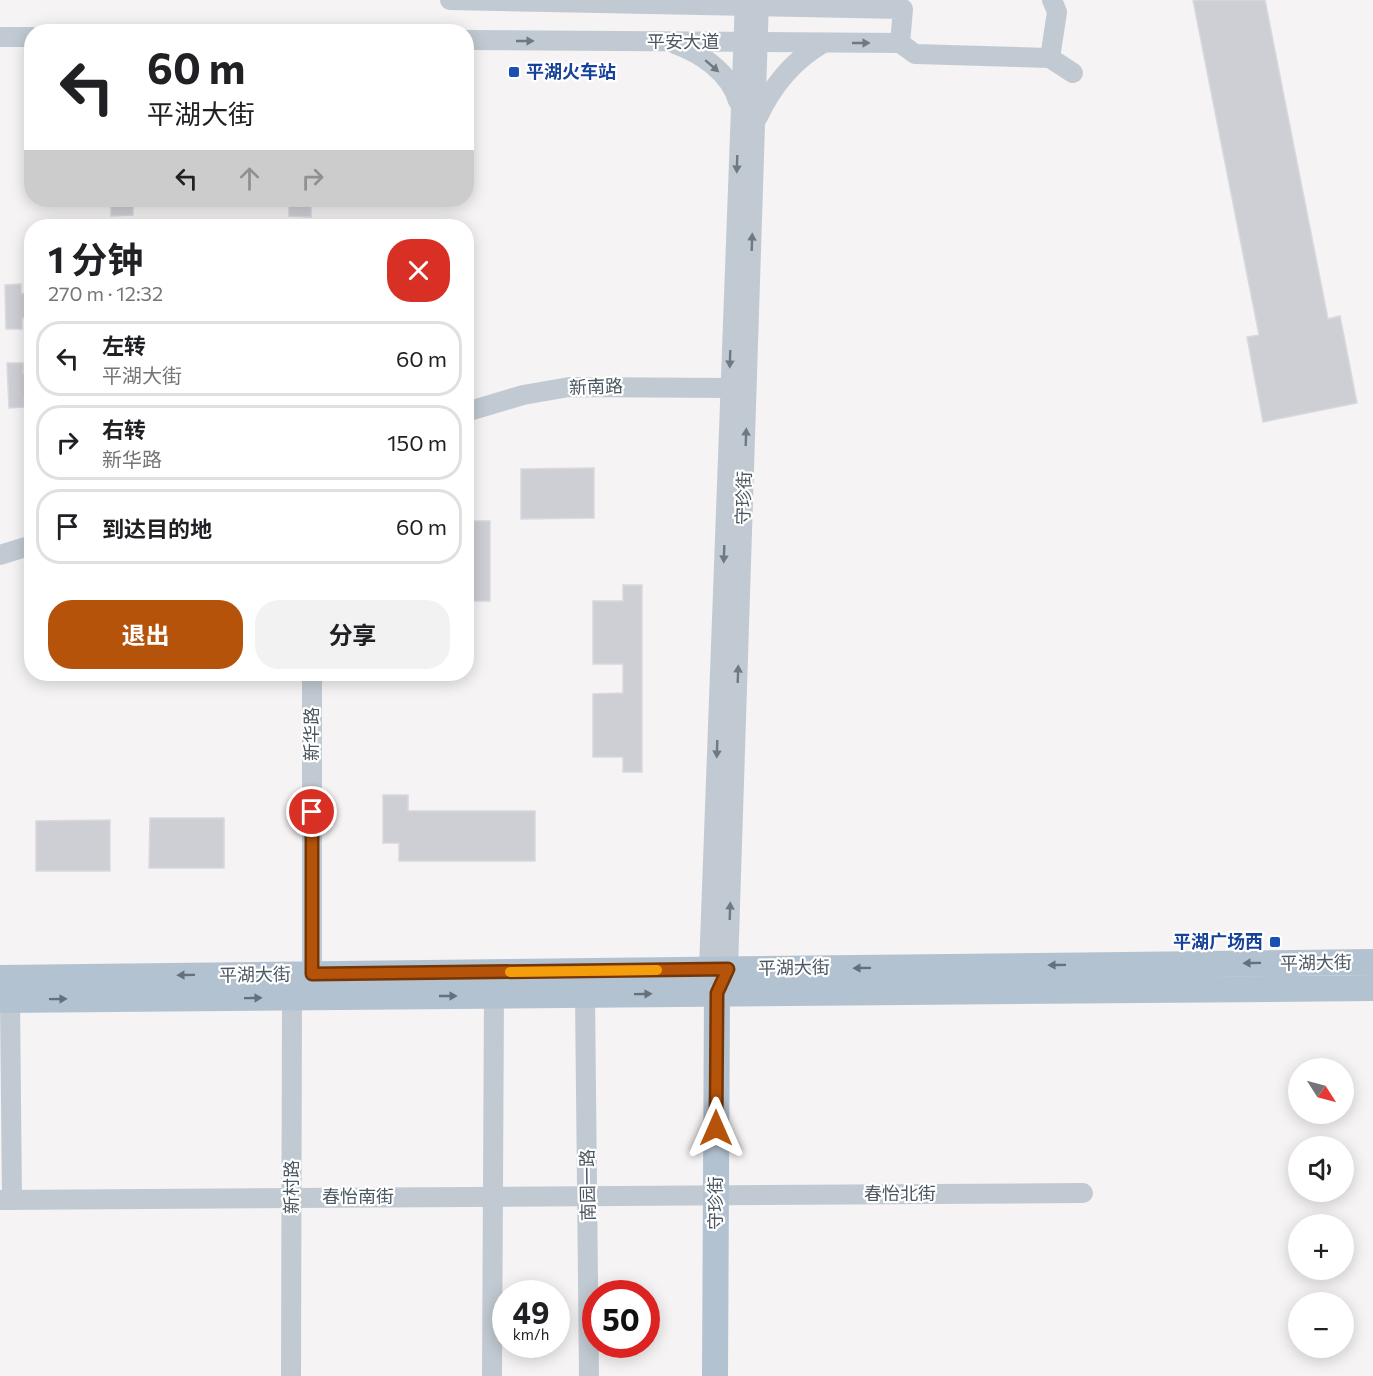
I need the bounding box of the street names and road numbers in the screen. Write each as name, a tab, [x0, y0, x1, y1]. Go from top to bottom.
street label: 平安大道	[647, 30, 719, 52]
street label: 新南路	[569, 374, 623, 398]
street label: 守珍街	[731, 471, 755, 525]
street label: 新华路	[300, 707, 322, 761]
street label: 平湖大街	[1280, 950, 1352, 974]
street label: 平湖大街	[758, 955, 830, 979]
street label: 平湖大街	[219, 962, 291, 986]
street label: 南园一路	[575, 1149, 599, 1221]
street label: 新村路	[280, 1160, 302, 1214]
street label: 守珍街	[704, 1176, 726, 1230]
street label: 春怡北街	[864, 1182, 936, 1204]
street label: 春怡南街	[322, 1185, 394, 1207]

